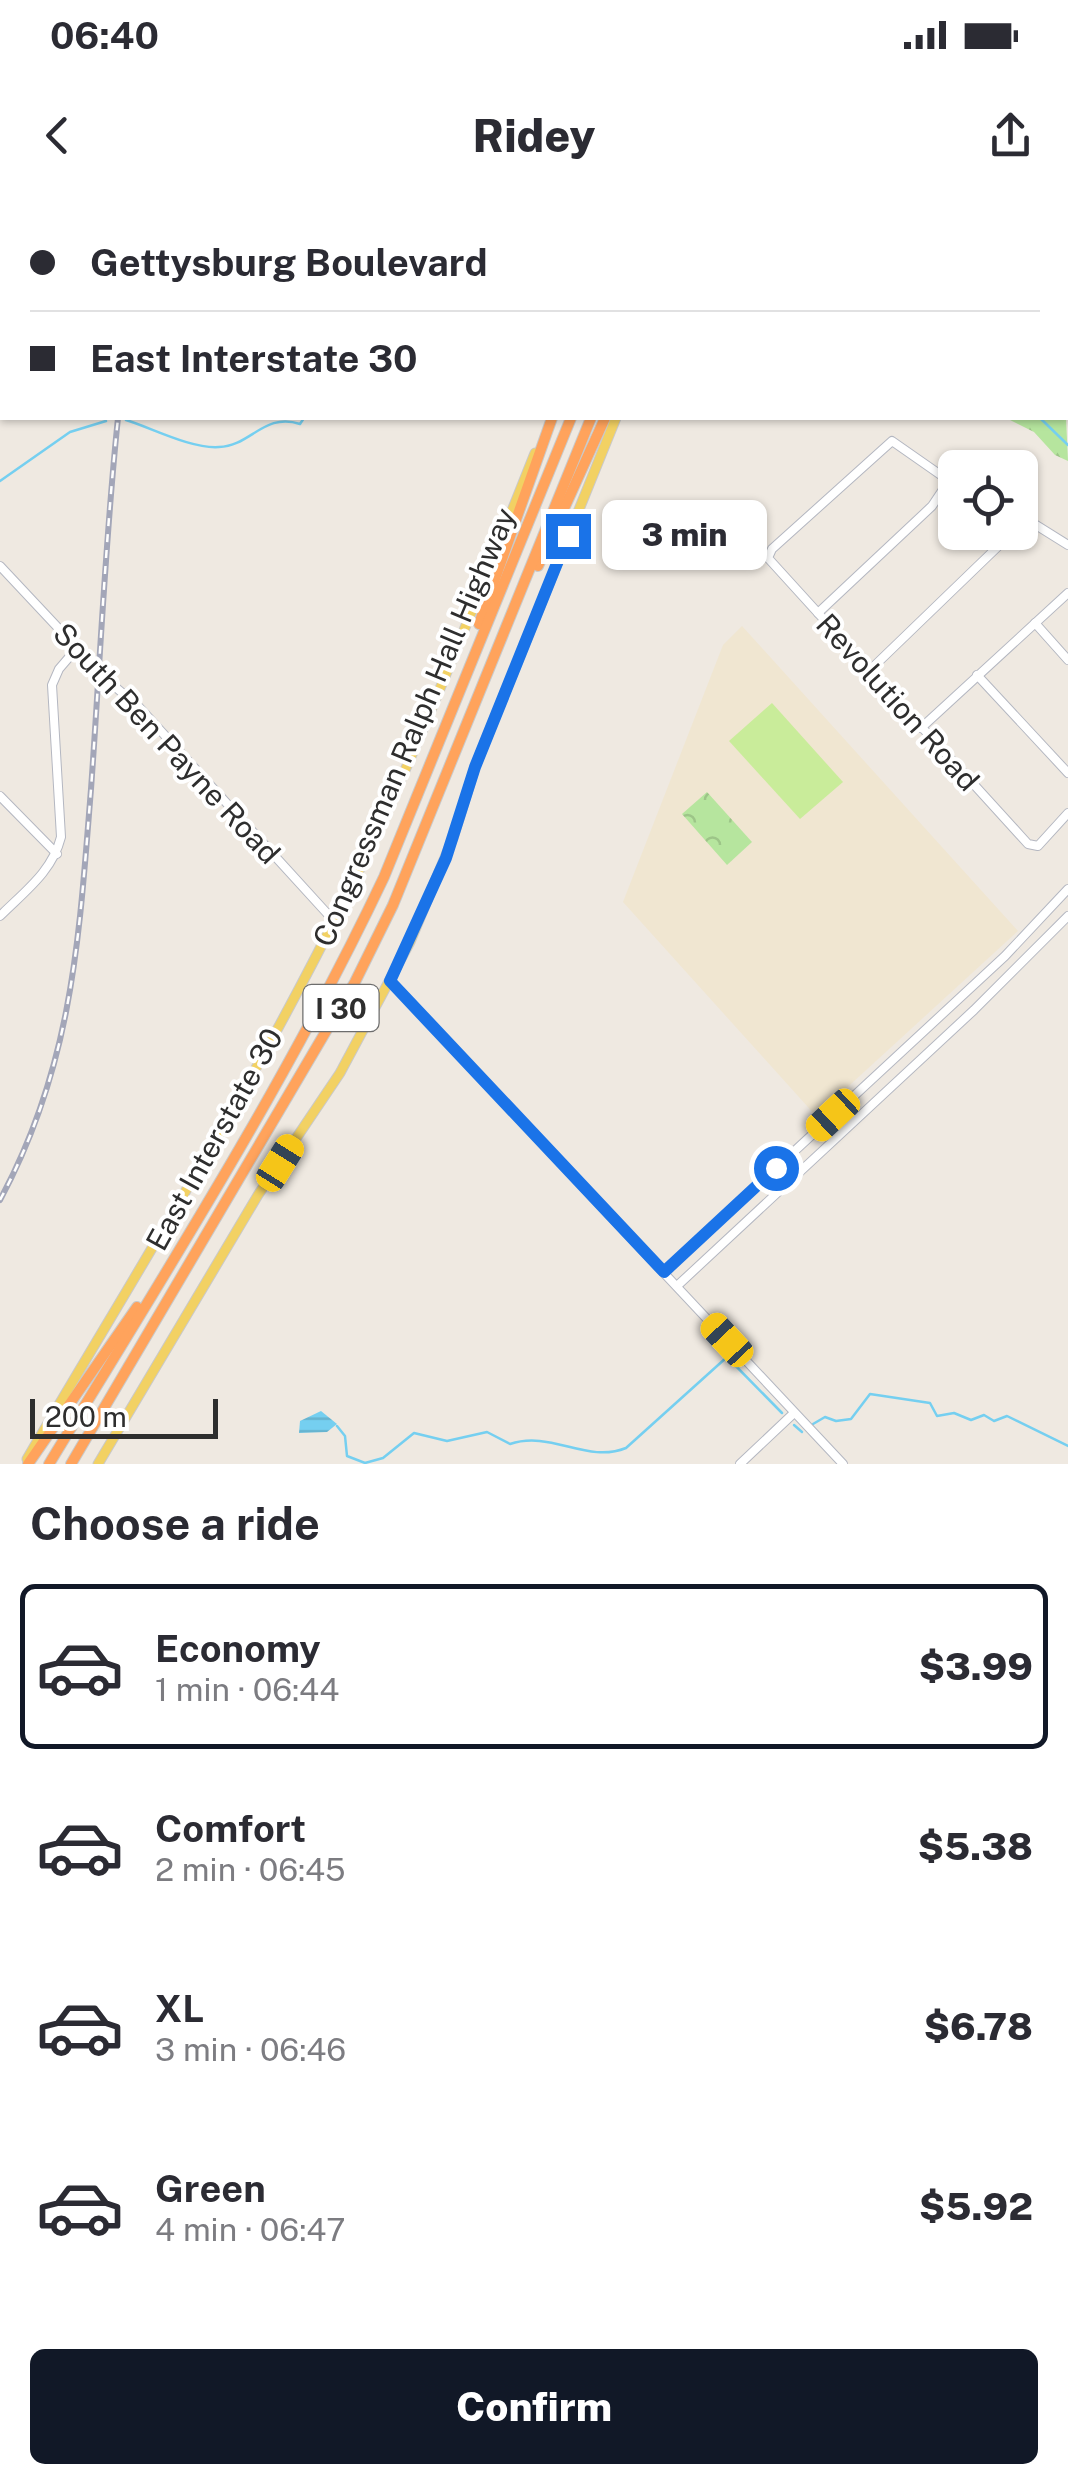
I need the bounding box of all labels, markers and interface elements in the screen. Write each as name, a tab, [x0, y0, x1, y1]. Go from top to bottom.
text: 06:40	[50, 13, 159, 58]
icon: back	[30, 108, 85, 163]
icon: share	[983, 108, 1038, 163]
text: Ridey	[473, 109, 595, 162]
text: Gettysburg Boulevard	[90, 240, 488, 285]
text: East Interstate 30	[90, 336, 418, 381]
map controls	[938, 450, 1038, 550]
button: locate	[938, 450, 1038, 550]
callout: 3 min	[603, 501, 768, 571]
street label: Congressman Ralph Hall Highway	[305, 502, 523, 952]
route end	[546, 514, 591, 559]
text: 3 min	[642, 516, 727, 553]
street label: Revolution Road	[809, 606, 987, 798]
street label: South Ben Payne Road	[46, 615, 288, 871]
road number: I 30	[304, 985, 378, 1031]
street label: East Interstate 30	[138, 1022, 290, 1256]
car	[801, 1084, 865, 1146]
car	[251, 1130, 309, 1196]
route start	[754, 1146, 799, 1191]
car	[696, 1308, 758, 1372]
scale bar	[30, 1394, 218, 1438]
text: 200 m	[45, 1400, 127, 1433]
text: Choose a ride	[30, 1497, 320, 1550]
icon: car	[35, 1622, 125, 1712]
text: Economy	[155, 1626, 321, 1671]
text: $3.99	[919, 1644, 1033, 1689]
text: 1 min · 06:44	[155, 1671, 339, 1708]
icon: car	[35, 1802, 125, 1892]
text: Comfort	[155, 1806, 306, 1851]
text: $5.38	[918, 1824, 1033, 1869]
text: 2 min · 06:45	[155, 1851, 345, 1888]
icon: car	[35, 1982, 125, 2072]
text: XL	[155, 1986, 204, 2031]
text: $6.78	[924, 2004, 1033, 2049]
text: 3 min · 06:46	[155, 2031, 346, 2068]
icon: car	[35, 2162, 125, 2252]
text: Green	[155, 2166, 266, 2211]
text: $5.92	[919, 2184, 1033, 2229]
text: 4 min · 06:47	[155, 2211, 345, 2248]
button: Confirm	[30, 2349, 1038, 2464]

